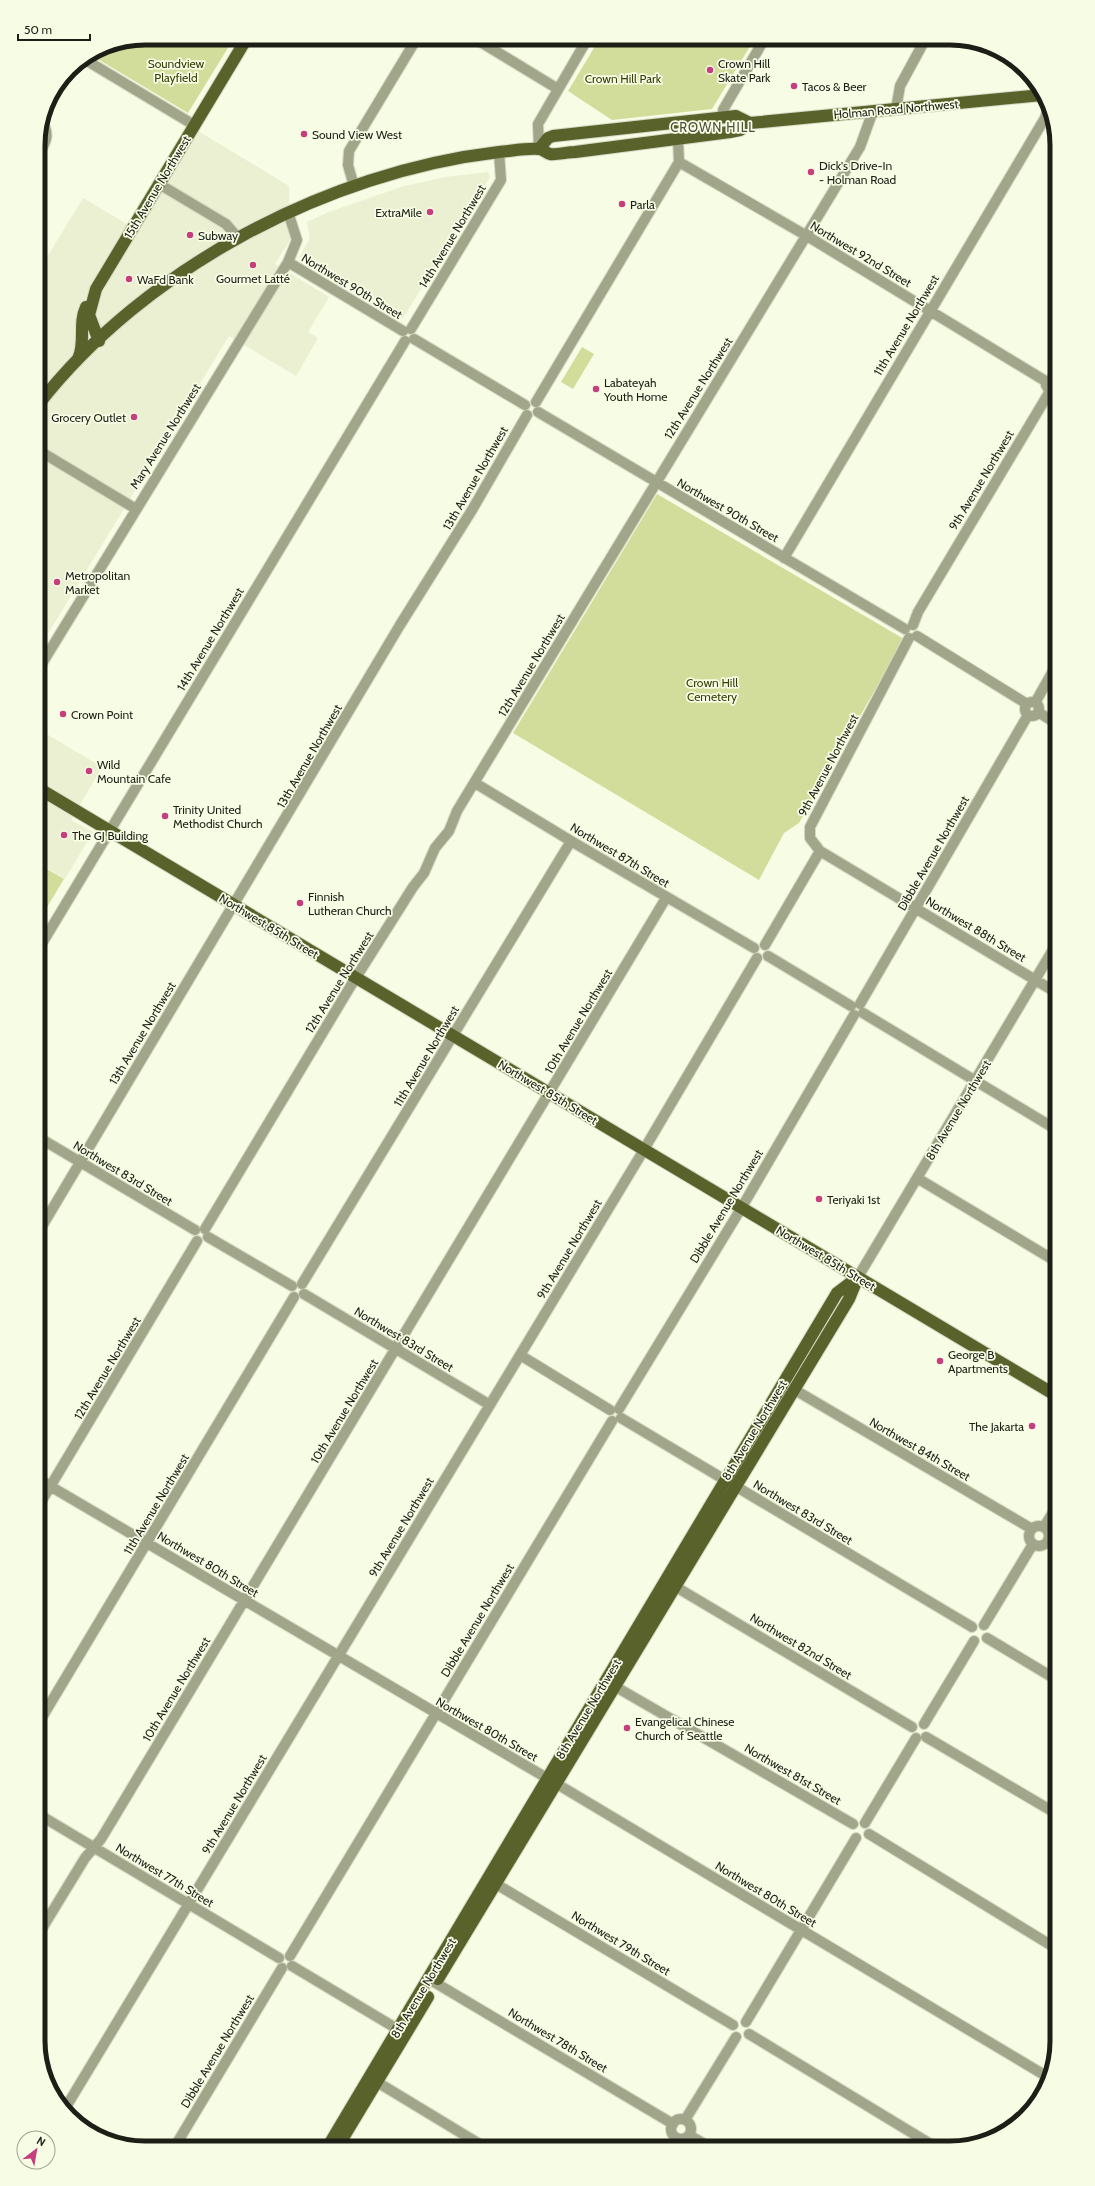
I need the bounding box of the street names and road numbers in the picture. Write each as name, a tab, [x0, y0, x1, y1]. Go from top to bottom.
street label: Holman Road Northwest	[833, 96, 959, 122]
street label: 15th Avenue Northwest	[120, 133, 194, 241]
street label: 14th Avenue Northwest	[415, 182, 489, 290]
street label: Northwest 92nd Street	[808, 218, 914, 290]
street label: Northwest 90th Street	[299, 250, 405, 322]
street label: 11th Avenue Northwest	[870, 272, 942, 378]
street label: 12th Avenue Northwest	[661, 334, 735, 442]
street label: Mary Avenue Northwest	[126, 380, 204, 492]
street label: 13th Avenue Northwest	[439, 423, 511, 533]
street label: 9th Avenue Northwest	[945, 427, 1017, 533]
street label: Northwest 90th Street	[674, 475, 782, 545]
street label: 14th Avenue Northwest	[173, 585, 247, 693]
street label: 12th Avenue Northwest	[494, 611, 568, 719]
street label: 13th Avenue Northwest	[273, 701, 345, 811]
street label: 9th Avenue Northwest	[795, 711, 861, 819]
street label: Dibble Avenue Northwest	[894, 793, 972, 913]
street label: Northwest 87th Street	[568, 819, 672, 891]
street label: Northwest 85th Street	[216, 890, 322, 962]
street label: Northwest 88th Street	[923, 893, 1029, 965]
street label: 12th Avenue Northwest	[302, 928, 376, 1036]
street label: 10th Avenue Northwest	[541, 966, 615, 1076]
street label: 13th Avenue Northwest	[105, 979, 179, 1087]
street label: 11th Avenue Northwest	[390, 1003, 462, 1109]
street label: Northwest 85th Street	[495, 1056, 601, 1128]
street label: 8th Avenue Northwest	[922, 1057, 994, 1163]
street label: Northwest 83rd Street	[71, 1137, 175, 1209]
street label: Dibble Avenue Northwest	[686, 1147, 766, 1265]
street label: 9th Avenue Northwest	[533, 1196, 605, 1302]
street label: Northwest 85th Street	[773, 1222, 879, 1294]
street label: Northwest 83rd Street	[352, 1303, 456, 1375]
street label: 12th Avenue Northwest	[70, 1314, 144, 1422]
street label: 10th Avenue Northwest	[307, 1356, 381, 1466]
street label: 8th Avenue Northwest	[718, 1377, 790, 1483]
street label: Northwest 84th Street	[867, 1414, 973, 1484]
street label: 11th Avenue Northwest	[120, 1451, 192, 1557]
street label: 9th Avenue Northwest	[365, 1474, 437, 1580]
street label: Northwest 83rd Street	[751, 1476, 855, 1548]
street label: Northwest 80th Street	[155, 1528, 261, 1600]
street label: Dibble Avenue Northwest	[437, 1561, 517, 1679]
street label: Northwest 82nd Street	[747, 1610, 855, 1682]
street label: 10th Avenue Northwest	[139, 1634, 213, 1744]
street label: 8th Avenue Northwest	[552, 1656, 624, 1762]
street label: Northwest 80th Street	[433, 1694, 541, 1764]
street label: Northwest 81st Street	[742, 1740, 844, 1808]
street label: 9th Avenue Northwest	[198, 1751, 270, 1857]
street label: Northwest 77th Street	[113, 1840, 217, 1910]
street label: Northwest 80th Street	[713, 1858, 819, 1930]
street label: Northwest 79th Street	[569, 1908, 673, 1978]
street label: 8th Avenue Northwest	[387, 1935, 459, 2041]
street label: Dibble Avenue Northwest	[177, 1992, 257, 2110]
street label: Northwest 78th Street	[506, 2004, 610, 2076]

